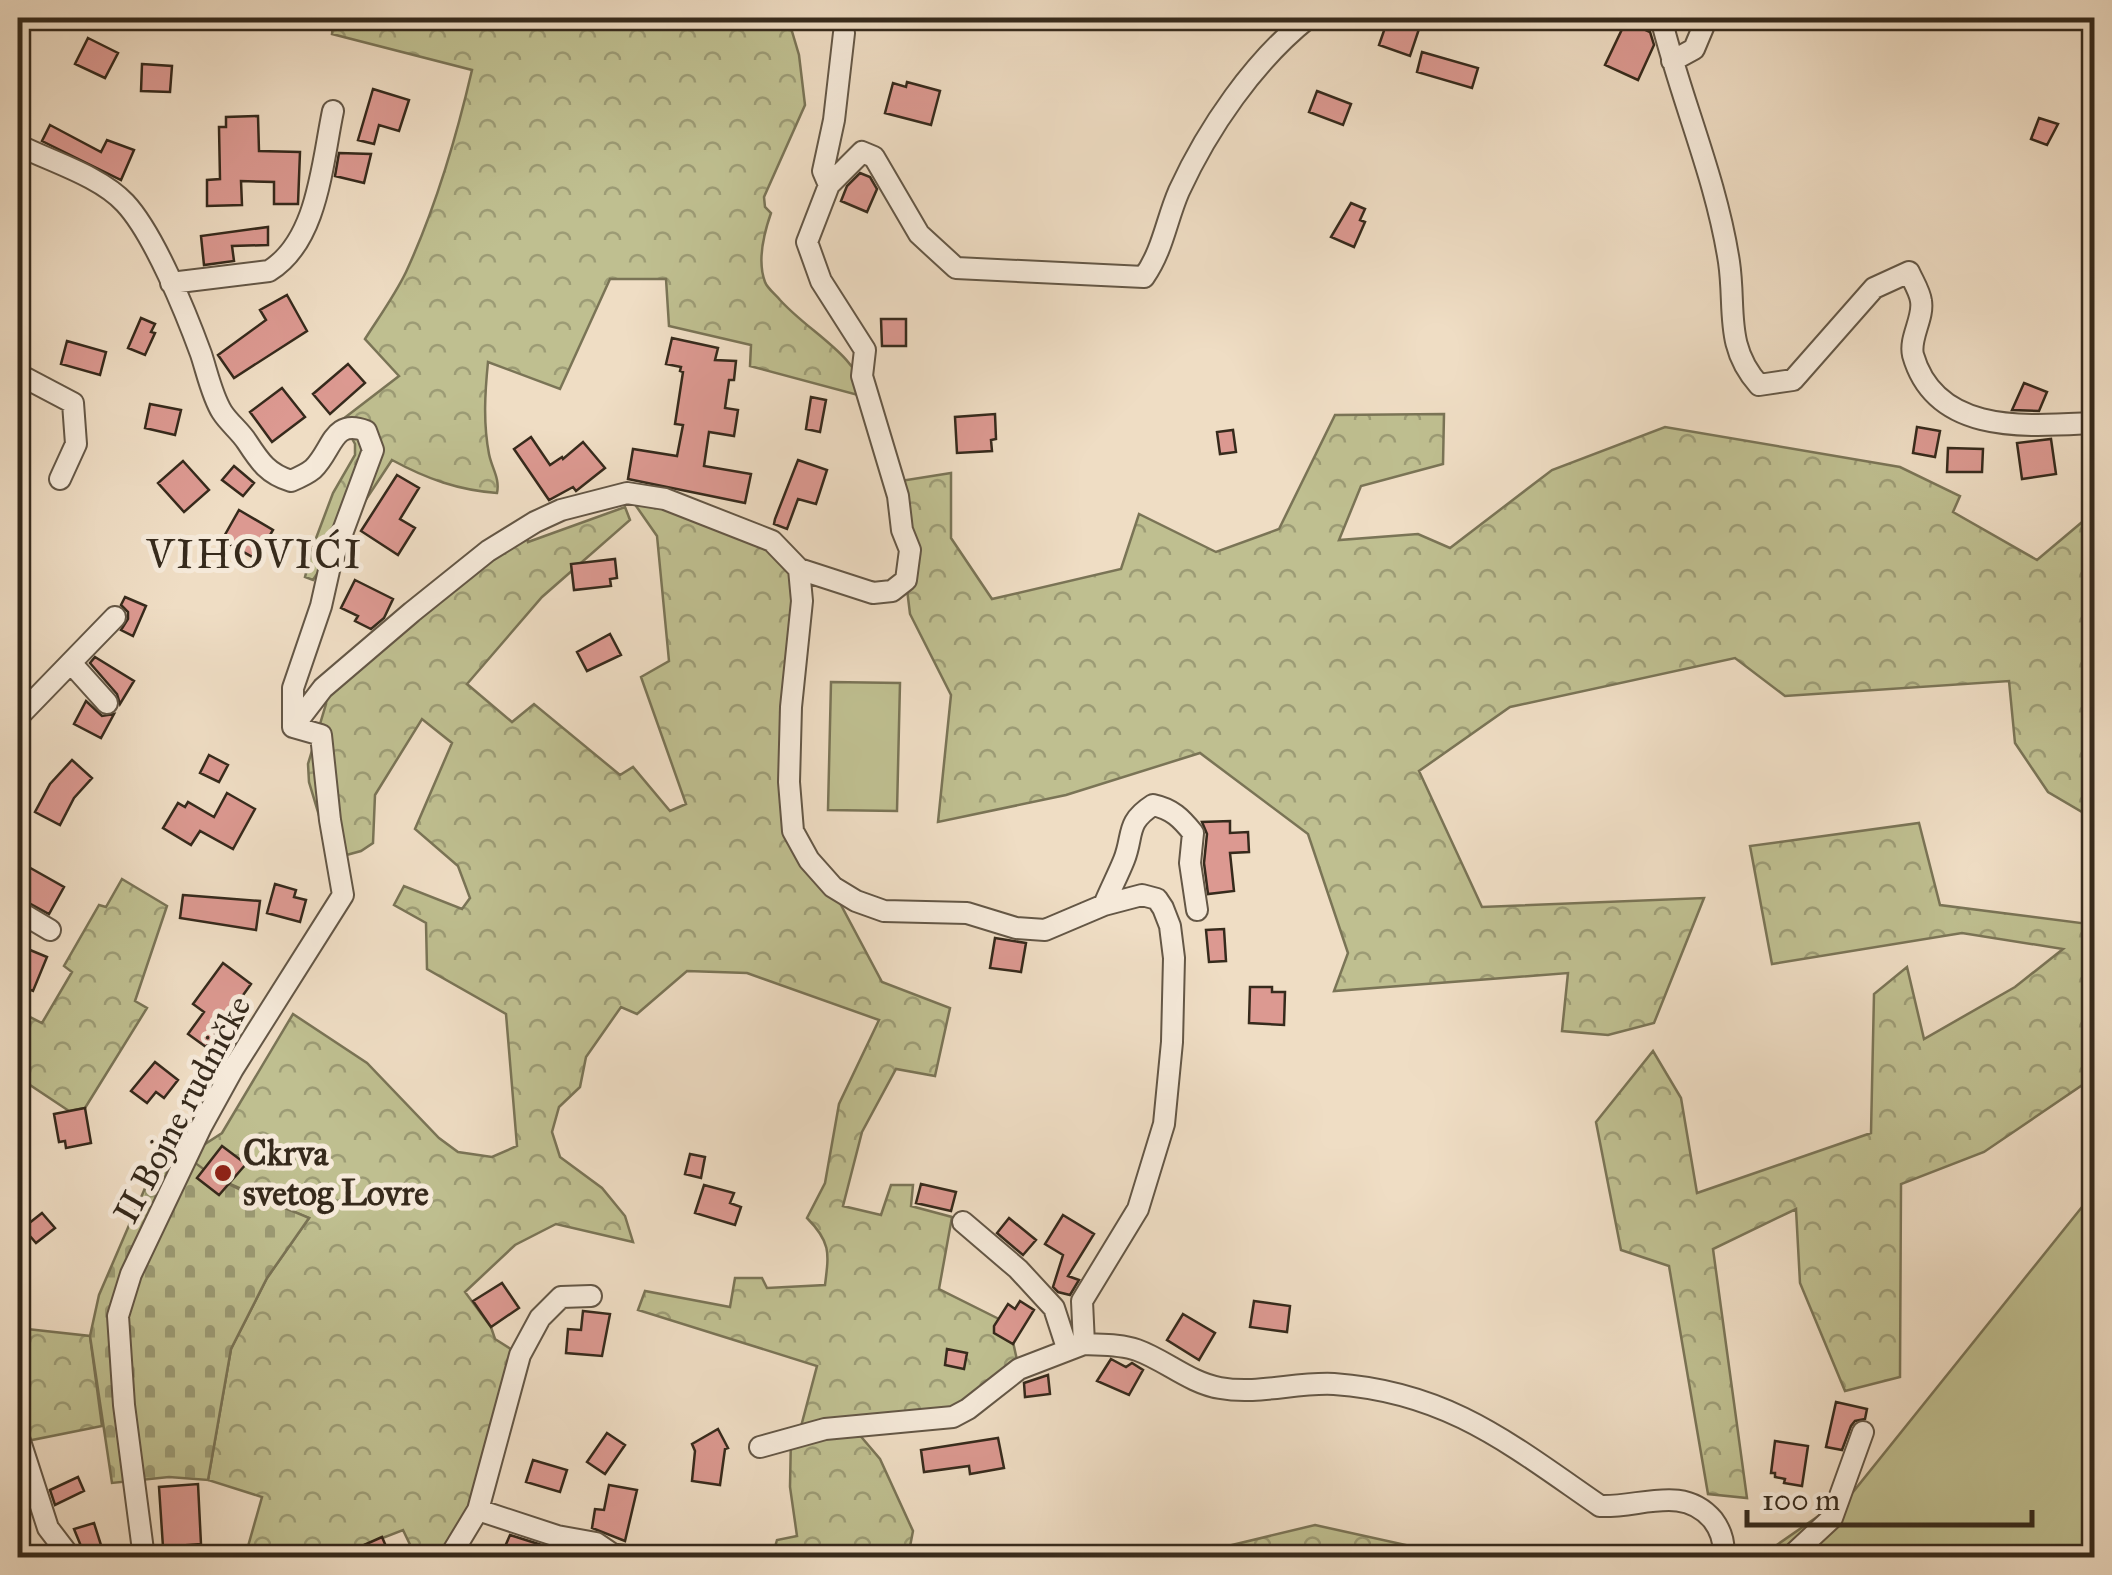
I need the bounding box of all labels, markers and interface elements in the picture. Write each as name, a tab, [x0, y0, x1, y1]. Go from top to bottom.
district label: VIHOVIĆI	[145, 528, 364, 579]
street label: II Bojne rudničke	[104, 988, 260, 1230]
place label: Ckrva svetog Lovre	[243, 1132, 429, 1215]
marker: Ckrva svetog Lovre	[212, 1162, 234, 1184]
scale bar	[1747, 1465, 2032, 1527]
text: 100 m	[1762, 1482, 1840, 1518]

